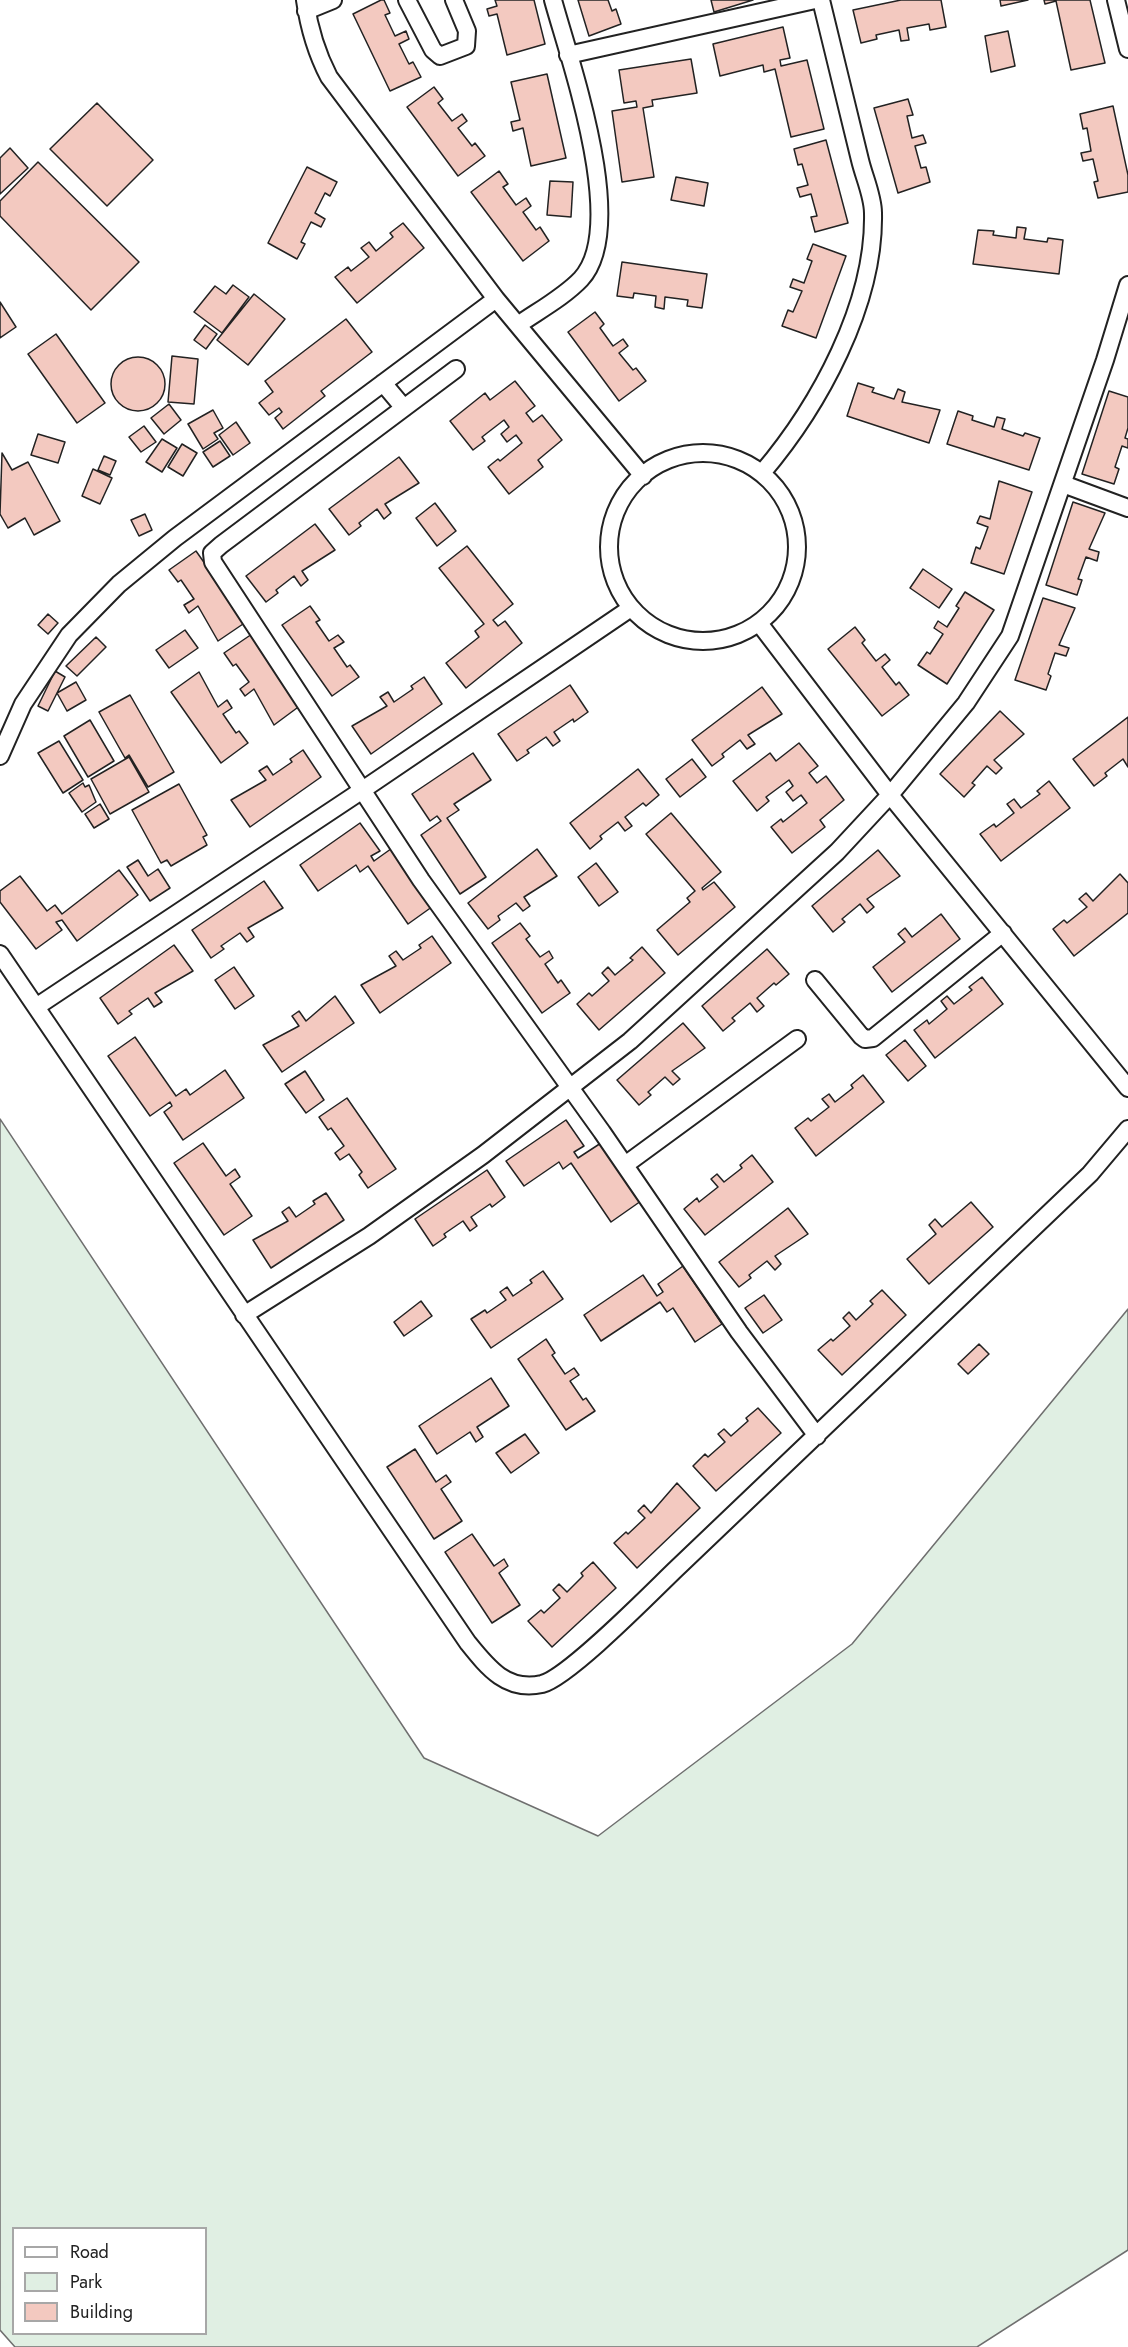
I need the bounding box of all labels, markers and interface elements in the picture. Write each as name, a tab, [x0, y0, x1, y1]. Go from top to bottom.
legend	[12, 2227, 207, 2335]
text: Road	[70, 2239, 109, 2265]
text: Park	[70, 2269, 102, 2295]
text: Building	[70, 2299, 133, 2325]

